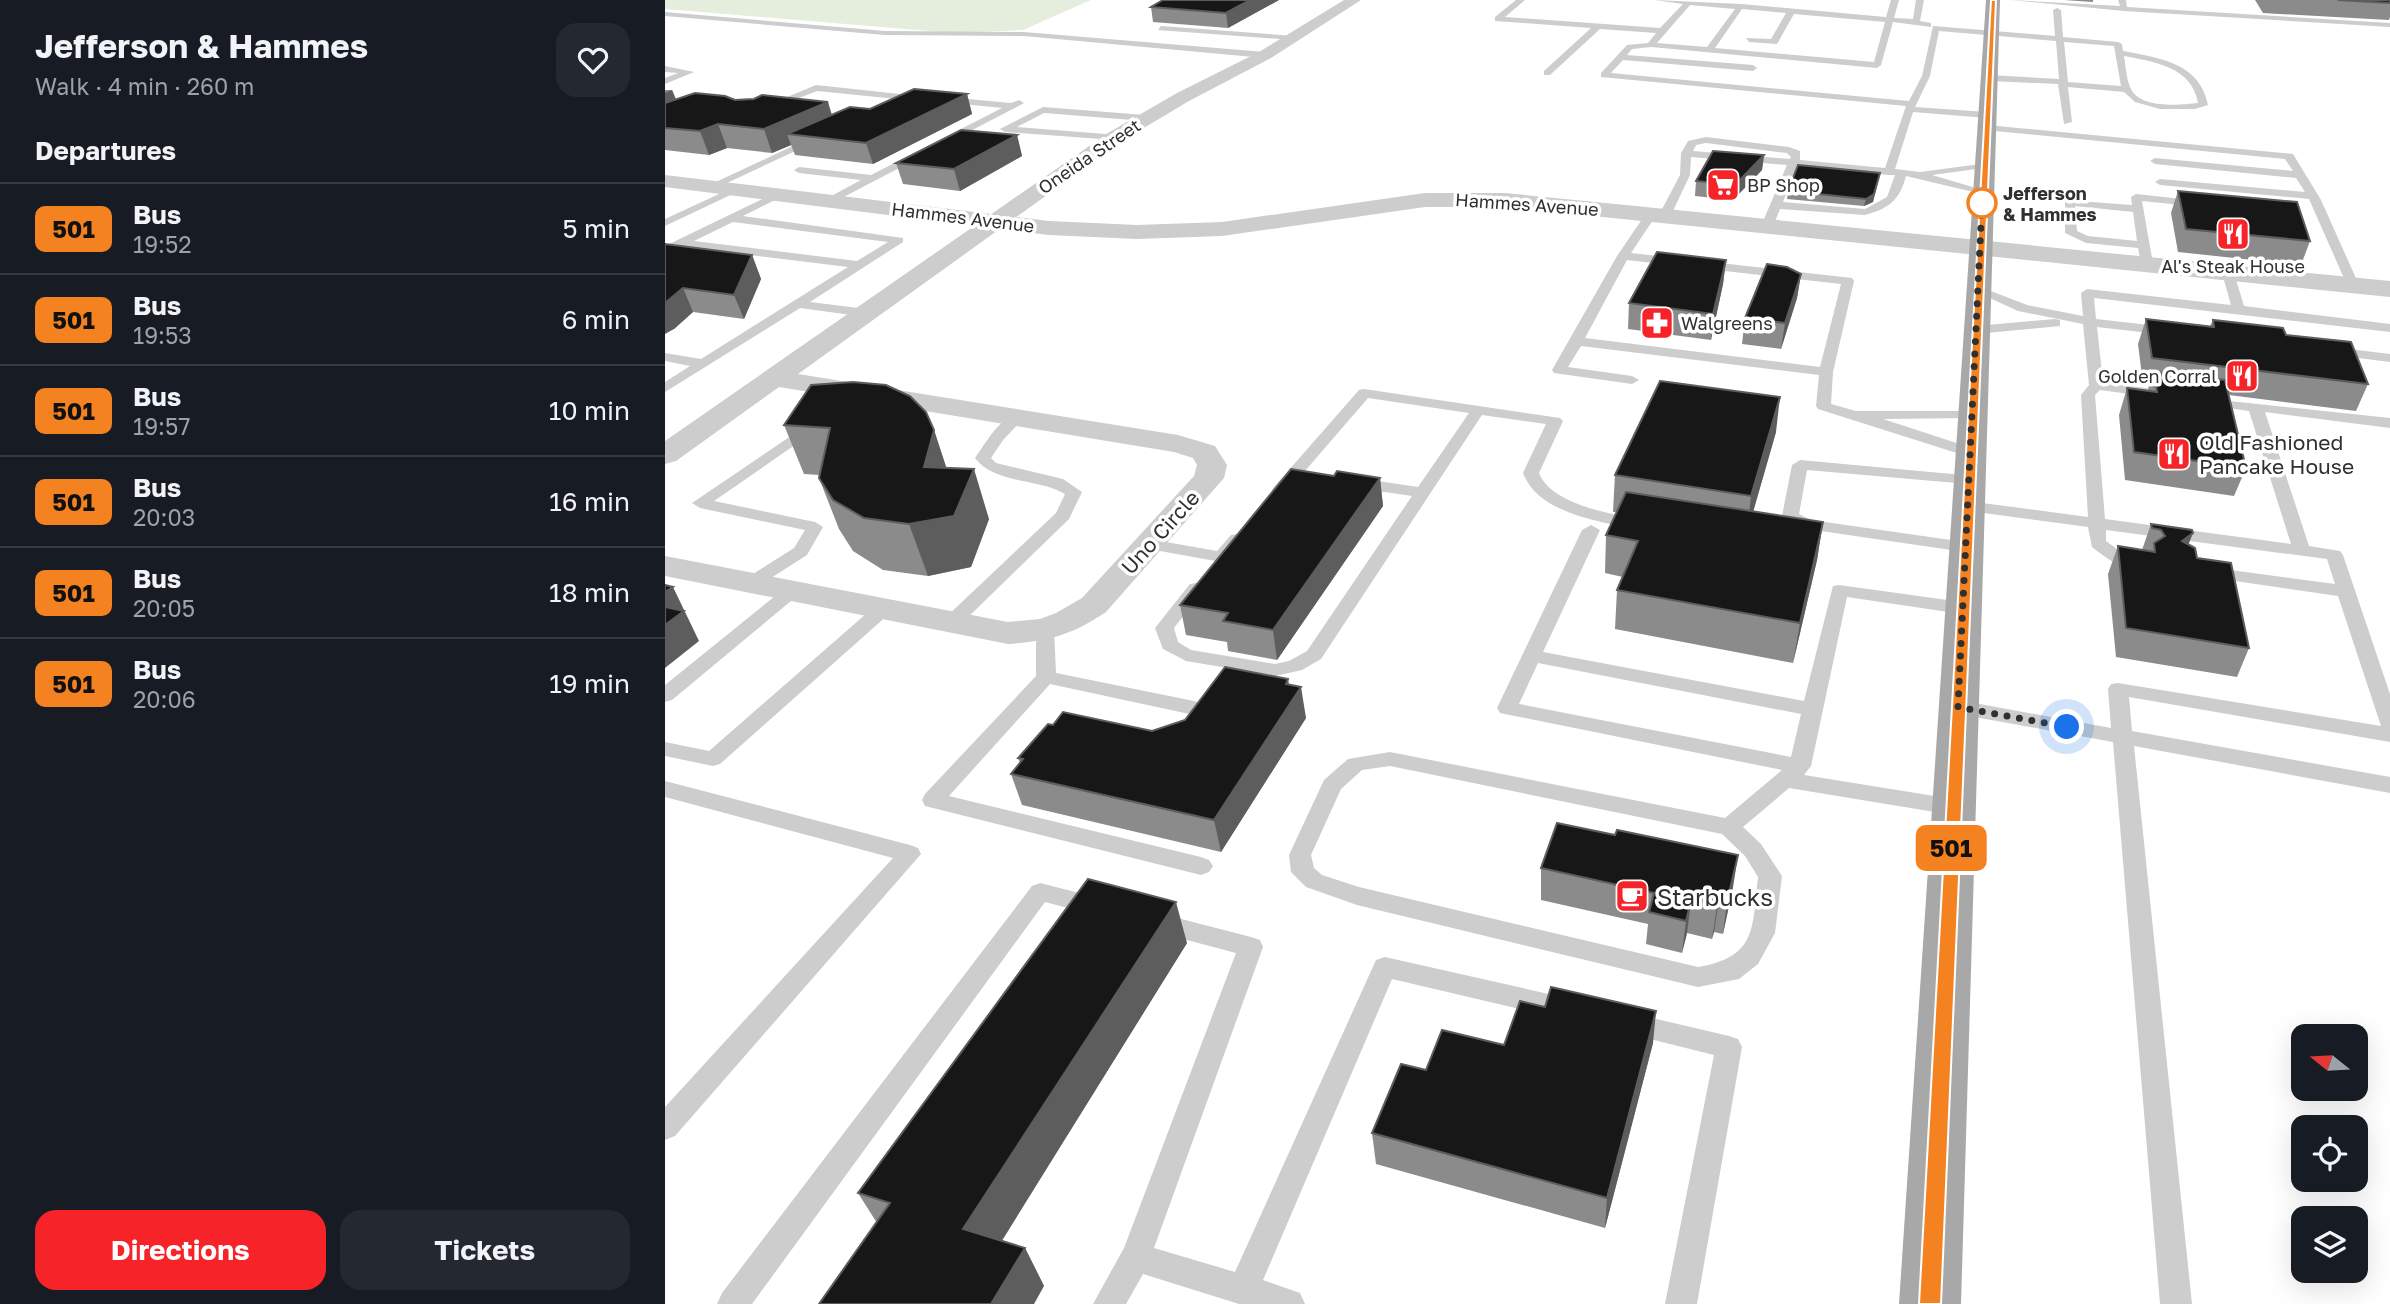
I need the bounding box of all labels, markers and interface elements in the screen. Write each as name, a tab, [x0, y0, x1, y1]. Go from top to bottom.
button: heart	[556, 23, 630, 97]
text: Jefferson & Hammes	[35, 26, 368, 65]
text: Walk · 4 min · 260 m	[35, 72, 254, 100]
street label: Oneida Street	[1034, 114, 1144, 198]
text: Departures	[35, 135, 176, 166]
supermarket icon: BP Shop	[1704, 166, 1742, 204]
place label: BP Shop	[1747, 174, 1820, 196]
place label: Jefferson & Hammes	[2003, 182, 2097, 225]
street label: Hammes Avenue	[1455, 188, 1599, 220]
marker: Jefferson & Hammes	[1967, 188, 1997, 218]
street label: Hammes Avenue	[890, 197, 1036, 237]
text: Bus	[133, 199, 181, 230]
text: 5 min	[562, 213, 630, 244]
text: 501	[52, 214, 95, 243]
restaurant icon: Al's Steak House	[2214, 215, 2252, 253]
text: 19:52	[133, 230, 192, 258]
place label: Al's Steak House	[2161, 255, 2305, 277]
text: Bus	[133, 290, 181, 321]
text: 6 min	[562, 304, 630, 335]
pharmacy icon: Walgreens	[1638, 304, 1676, 342]
text: 501	[52, 305, 95, 334]
place label: Walgreens	[1681, 312, 1773, 334]
text: 19:53	[133, 321, 192, 349]
restaurant icon: Golden Corral	[2223, 357, 2261, 395]
place label: Golden Corral	[2098, 365, 2217, 387]
text: Bus	[133, 381, 181, 412]
text: 10 min	[549, 395, 630, 426]
text: 501	[52, 396, 95, 425]
text: 19:57	[133, 412, 191, 440]
place label: Old Fashioned Pancake House	[2199, 429, 2354, 479]
restaurant icon: Old Fashioned Pancake House	[2155, 435, 2193, 473]
text: Bus	[133, 472, 181, 503]
street label: Uno Circle	[1116, 485, 1204, 579]
text: 16 min	[549, 486, 630, 517]
text: 501	[52, 487, 95, 516]
text: 20:03	[133, 503, 195, 531]
text: Bus	[133, 563, 181, 594]
text: 18 min	[549, 577, 630, 608]
text: 501	[52, 578, 95, 607]
text: 20:05	[133, 594, 195, 622]
text: Bus	[133, 654, 181, 685]
text: 19 min	[549, 668, 630, 699]
text: 501	[52, 669, 95, 698]
text: 20:06	[133, 685, 196, 713]
your location	[2049, 709, 2084, 744]
line badge: 501	[1911, 825, 1991, 871]
text: 501	[1930, 833, 1972, 862]
cafe icon: Starbucks	[1613, 877, 1651, 915]
place label: Starbucks	[1657, 882, 1773, 911]
north arrow	[2291, 1024, 2368, 1101]
map controls	[2291, 1024, 2368, 1283]
button: locate	[2291, 1115, 2368, 1192]
button: layers	[2291, 1206, 2368, 1283]
button: Directions	[35, 1210, 326, 1290]
button: Tickets	[340, 1210, 630, 1290]

